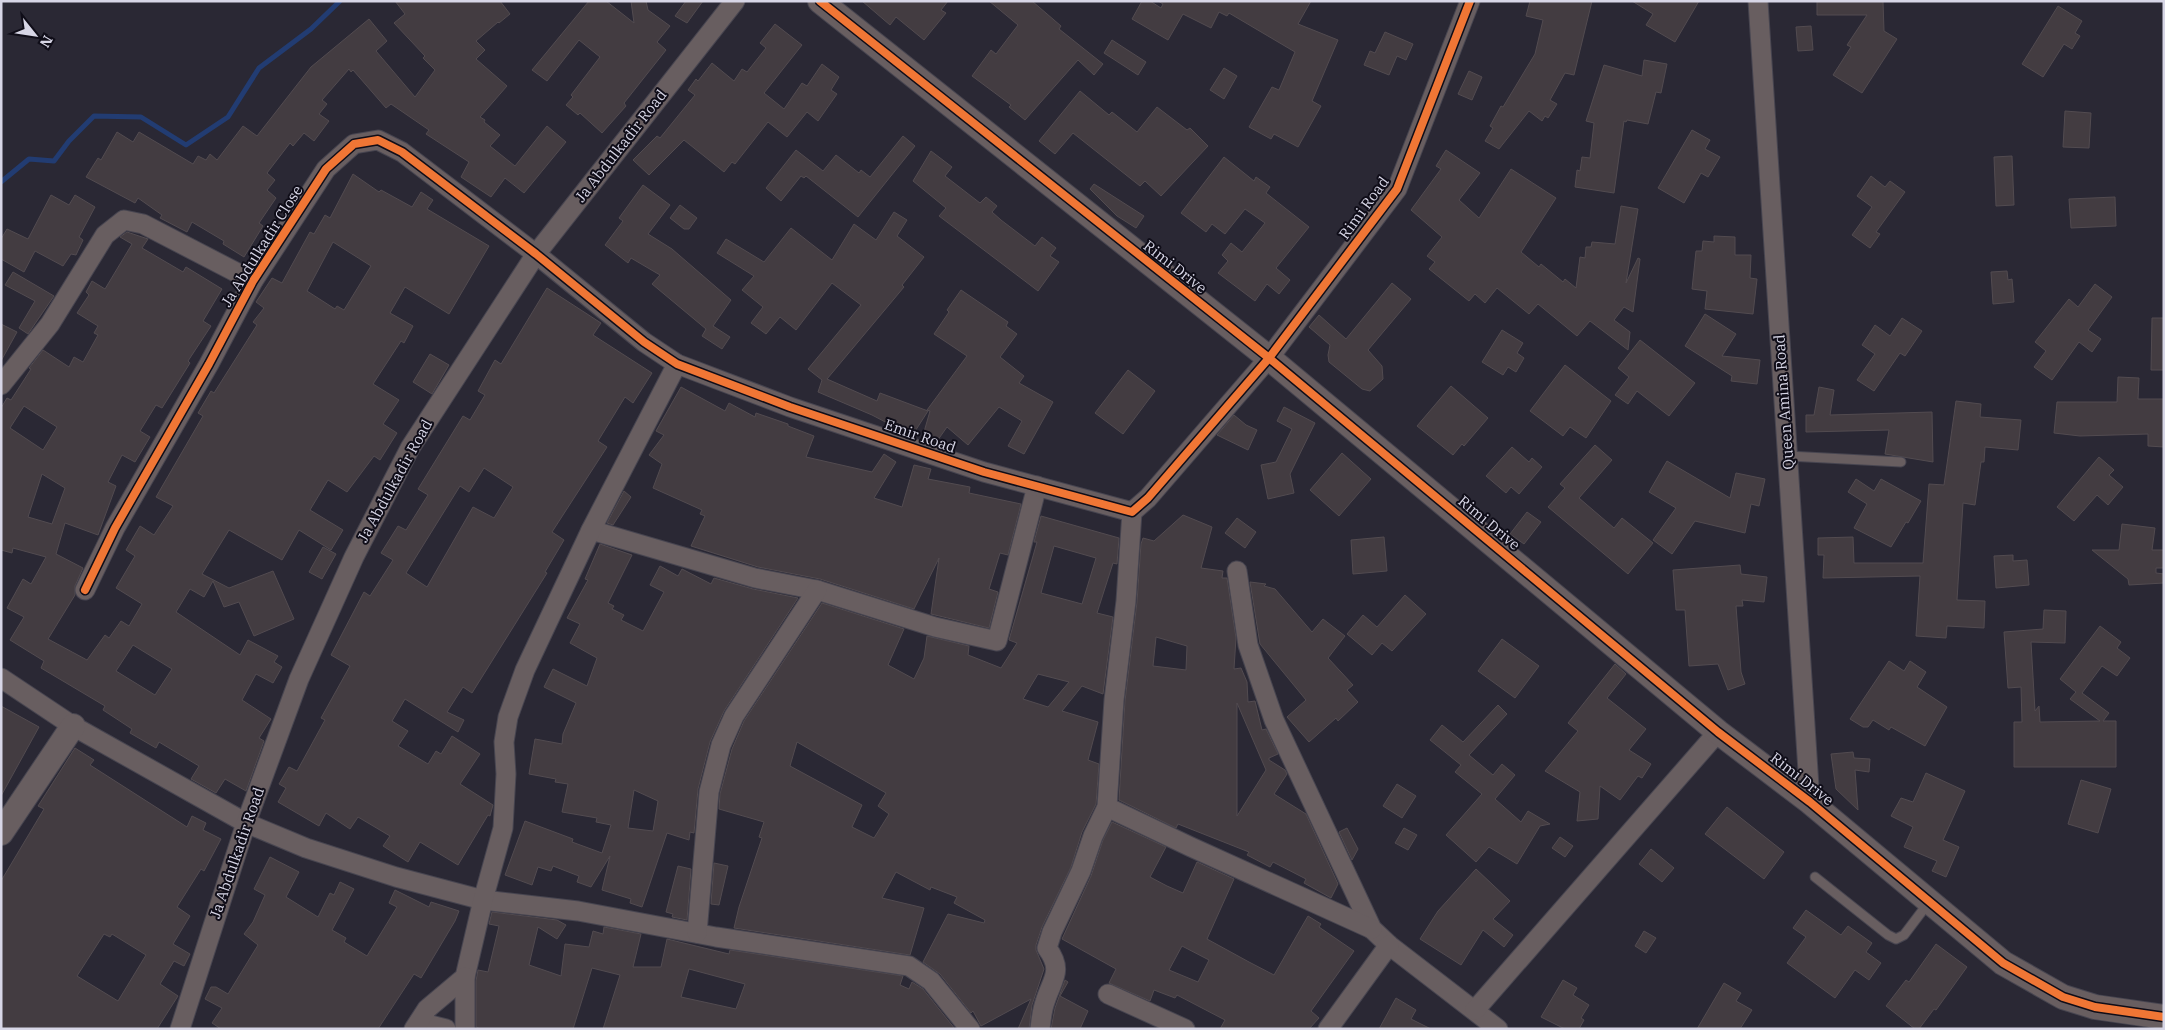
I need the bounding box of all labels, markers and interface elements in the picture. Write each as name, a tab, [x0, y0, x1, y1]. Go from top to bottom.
north arrow	[10, 10, 60, 60]
text: N	[36, 32, 57, 51]
street label: Ja Abdulkadir Road	[571, 86, 670, 206]
street label: Rimi Road	[1334, 173, 1393, 243]
street label: Ja Abdulkadir Close	[216, 181, 307, 310]
street label: Rimi Drive	[1140, 236, 1211, 297]
street label: Queen Amina Road	[1769, 334, 1798, 470]
street label: Emir Road	[882, 414, 958, 457]
street label: Ja Abdulkadir Road	[353, 416, 436, 545]
street label: Rimi Drive	[1454, 491, 1524, 554]
street label: Rimi Drive	[1767, 748, 1838, 809]
street label: Ja Abdulkadir Road	[205, 785, 268, 921]

